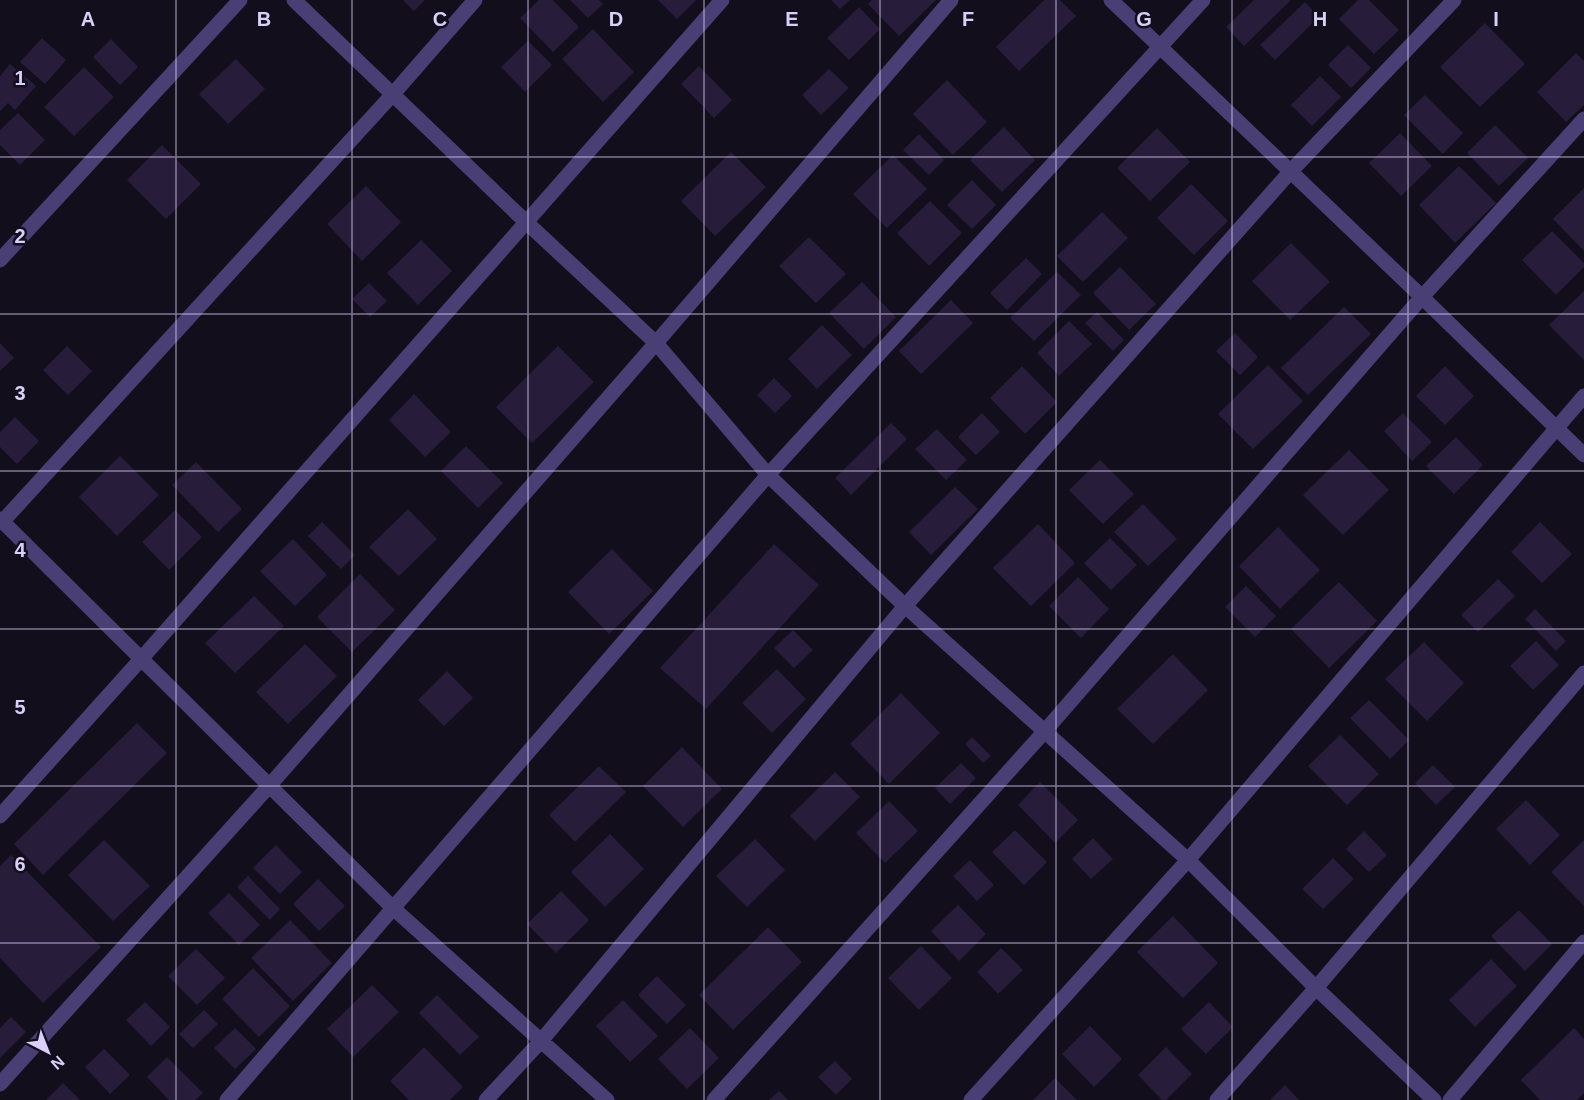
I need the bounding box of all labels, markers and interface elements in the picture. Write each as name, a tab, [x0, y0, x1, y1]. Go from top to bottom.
text: A	[81, 8, 95, 30]
text: B	[257, 8, 271, 30]
text: C	[433, 8, 447, 30]
text: D	[609, 8, 623, 30]
text: E	[785, 8, 799, 30]
text: F	[962, 8, 974, 30]
text: G	[1136, 8, 1152, 30]
text: H	[1313, 8, 1327, 30]
text: I	[1493, 8, 1499, 30]
text: 1	[14, 67, 26, 89]
text: 2	[14, 225, 26, 247]
text: 3	[14, 382, 26, 404]
text: 4	[14, 539, 26, 561]
text: 5	[14, 696, 26, 718]
text: 6	[14, 853, 26, 875]
north arrow	[18, 1022, 78, 1082]
text: N	[48, 1053, 68, 1073]

